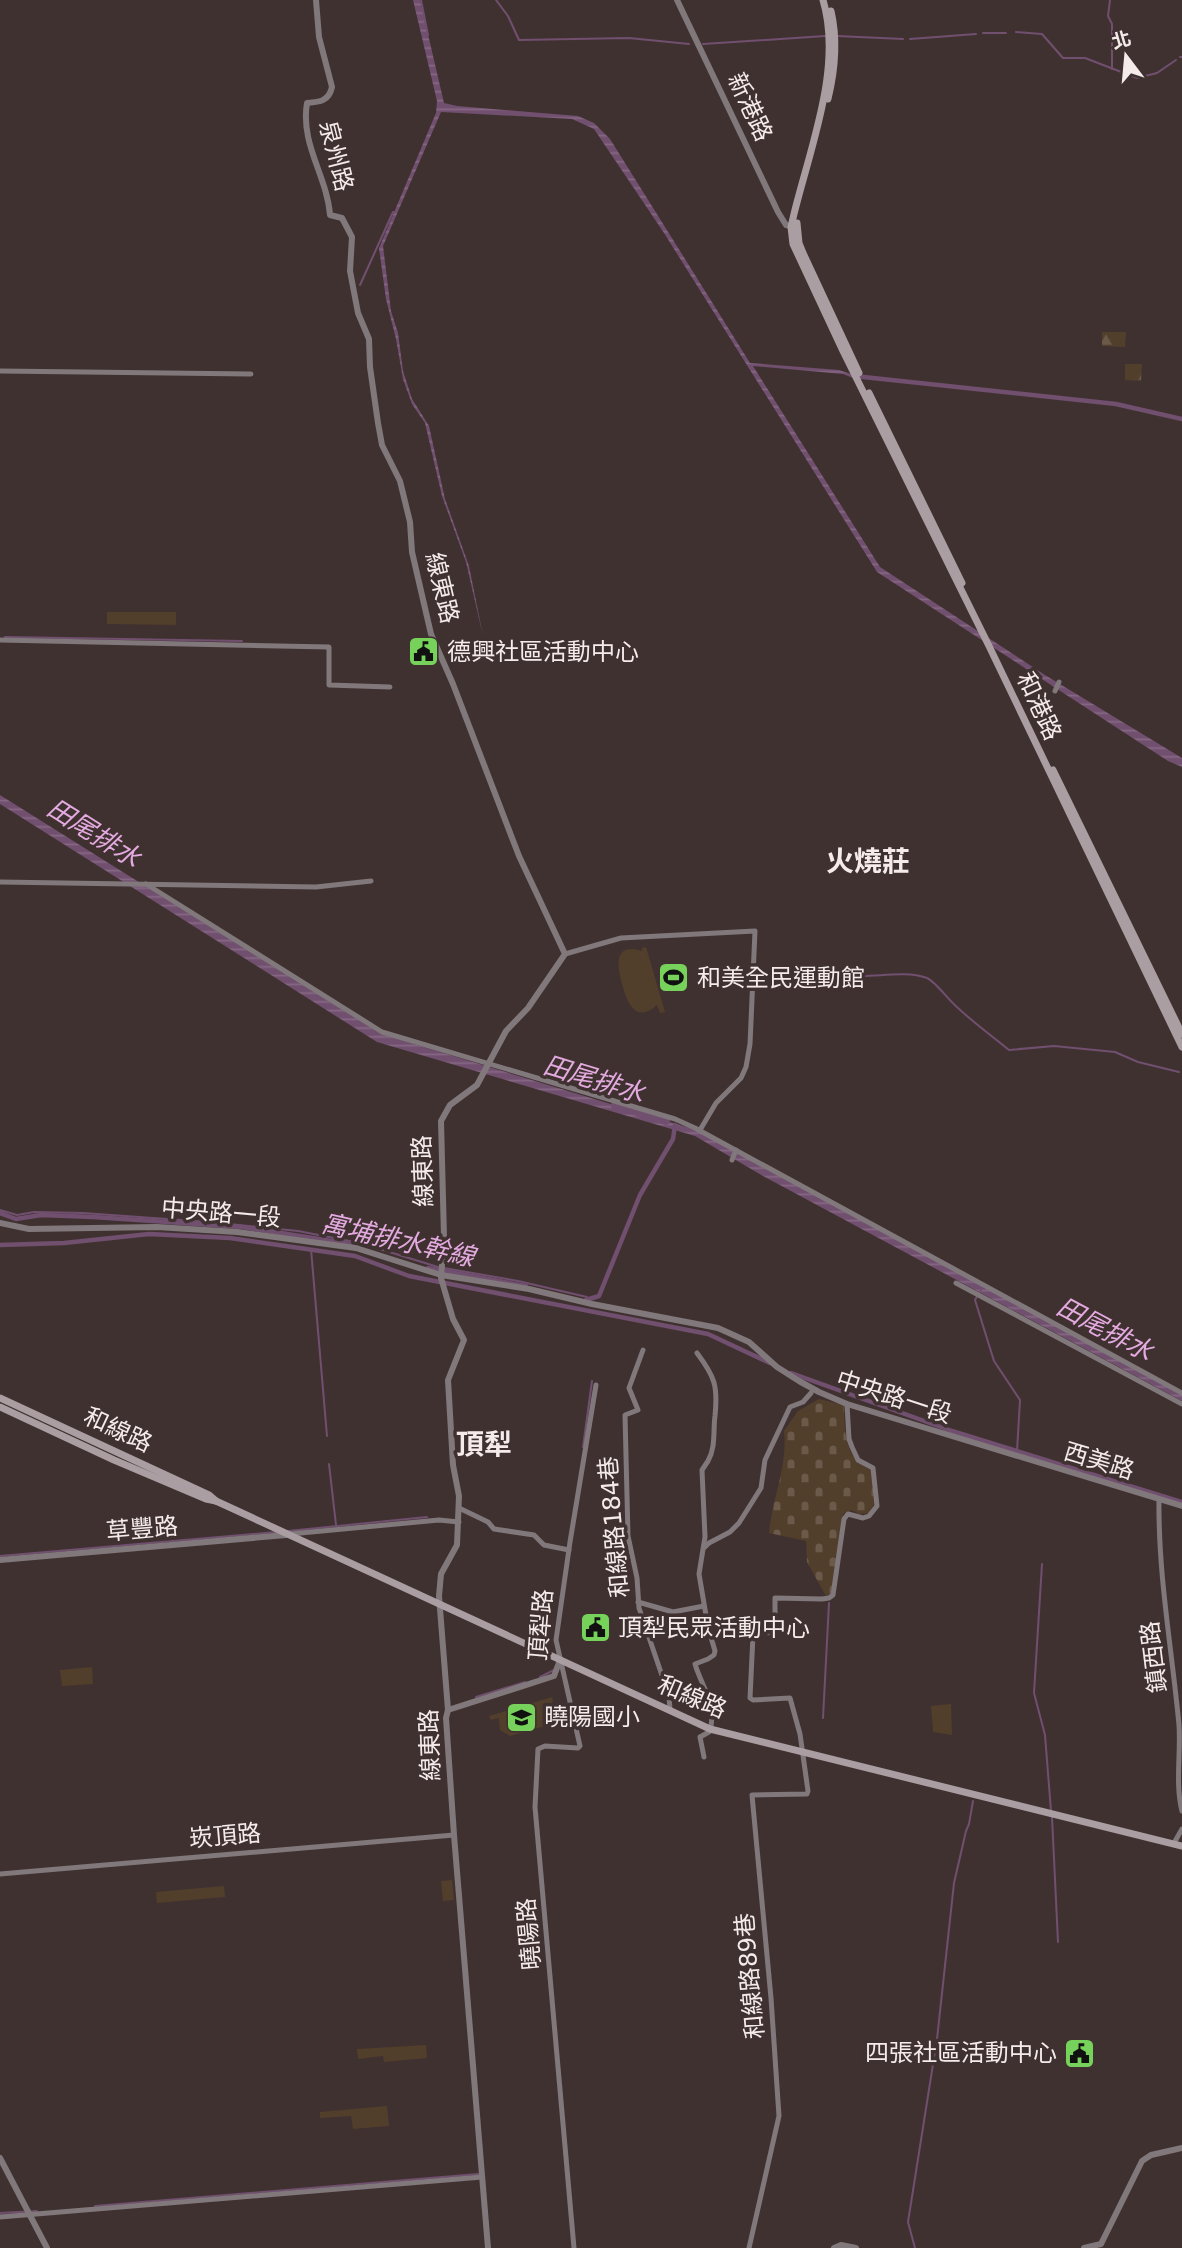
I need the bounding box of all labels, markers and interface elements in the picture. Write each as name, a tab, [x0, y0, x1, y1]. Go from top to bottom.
north arrow	[1091, 21, 1161, 91]
text: 北	[1109, 26, 1133, 53]
street label: 新港路	[722, 68, 778, 146]
street label: 泉州路	[314, 118, 358, 194]
street label: 線東路	[420, 550, 464, 626]
public building icon: 德興社區活動中心	[407, 635, 441, 669]
place label: 德興社區活動中心	[447, 638, 639, 666]
street label: 和港路	[1011, 667, 1067, 745]
water label: 田尾排水	[42, 793, 147, 874]
district label: 火燒莊	[826, 845, 910, 878]
sports icon: 和美全民運動館	[657, 961, 691, 995]
place label: 和美全民運動館	[697, 964, 865, 992]
water label: 田尾排水	[540, 1049, 649, 1109]
street label: 線東路	[408, 1135, 438, 1207]
street label: 中央路一段	[160, 1194, 282, 1232]
water label: 寓埔排水幹線	[319, 1208, 480, 1273]
water label: 田尾排水	[1052, 1291, 1159, 1367]
street label: 中央路一段	[833, 1365, 955, 1429]
street label: 和線路	[79, 1402, 157, 1458]
district label: 頂犁	[456, 1428, 512, 1461]
street label: 西美路	[1060, 1437, 1138, 1485]
street label: 和線路184巷	[594, 1455, 634, 1599]
street label: 草豐路	[105, 1512, 179, 1546]
street label: 頂犁路	[524, 1588, 558, 1662]
public building icon: 頂犁民眾活動中心	[578, 1611, 612, 1645]
place label: 頂犁民眾活動中心	[618, 1614, 810, 1642]
street label: 鎮西路	[1136, 1620, 1172, 1694]
street label: 和線路	[653, 1670, 731, 1724]
school or university icon: 曉陽國小	[504, 1700, 538, 1734]
place label: 曉陽國小	[544, 1703, 640, 1731]
street label: 線東路	[415, 1709, 445, 1781]
street label: 崁頂路	[188, 1819, 262, 1853]
street label: 曉陽路	[512, 1897, 546, 1971]
street label: 和線路89巷	[731, 1912, 769, 2040]
public building icon: 四張社區活動中心	[1063, 2036, 1097, 2070]
place label: 四張社區活動中心	[865, 2039, 1057, 2067]

